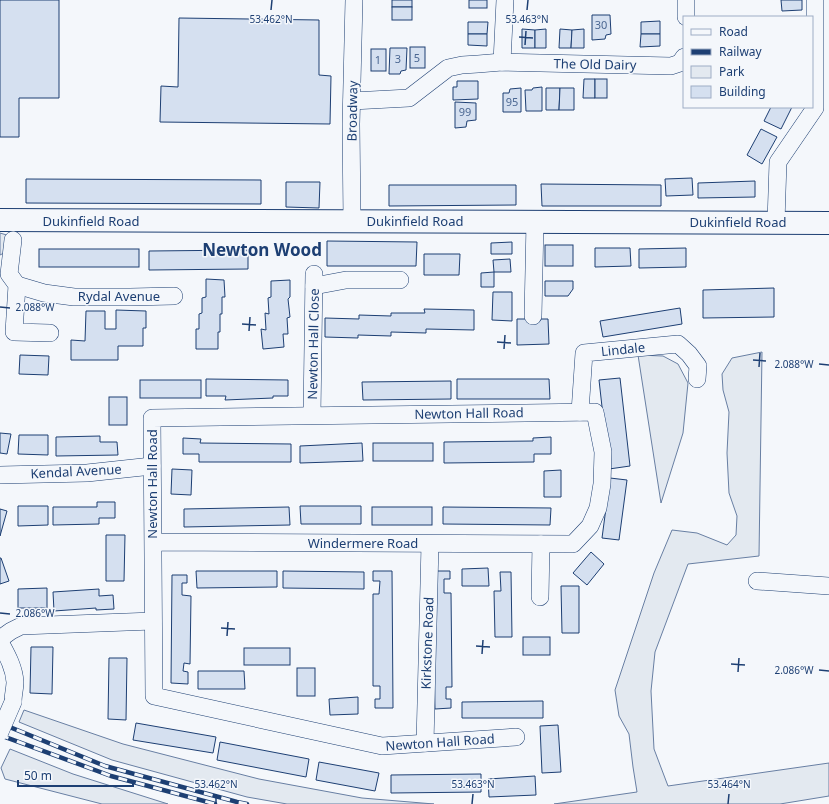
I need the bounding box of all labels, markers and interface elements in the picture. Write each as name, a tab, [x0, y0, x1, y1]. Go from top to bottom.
text: 53.462°N	[249, 12, 293, 26]
text: 53.463°N	[505, 12, 549, 26]
legend	[683, 16, 813, 108]
house number: 30	[595, 17, 607, 32]
text: Road	[719, 23, 748, 40]
text: Railway	[719, 43, 763, 60]
house number: 5	[414, 50, 420, 65]
house number: 3	[395, 51, 401, 66]
house number: 1	[375, 52, 381, 67]
street label: The Old Dairy	[553, 54, 637, 74]
text: Park	[719, 63, 745, 80]
street label: Broadway	[342, 80, 362, 142]
text: Building	[719, 83, 766, 100]
house number: 95	[506, 94, 518, 109]
house number: 99	[459, 104, 471, 119]
street label: Dukinfield Road	[43, 212, 139, 230]
street label: Dukinfield Road	[367, 212, 463, 230]
street label: Dukinfield Road	[690, 213, 786, 231]
district label: Newton Wood	[202, 238, 322, 261]
street label: Rydal Avenue	[78, 287, 160, 305]
street label: Newton Hall Close	[303, 288, 323, 400]
text: 2.088°W	[15, 300, 55, 314]
street label: Lindale	[600, 338, 646, 360]
text: 2.088°W	[774, 357, 814, 371]
street label: Newton Hall Road	[414, 403, 524, 423]
street label: Newton Hall Road	[143, 429, 161, 539]
street label: Kendal Avenue	[30, 460, 122, 482]
street label: Windermere Road	[308, 534, 418, 552]
street label: Kirkstone Road	[416, 596, 438, 690]
text: 2.086°W	[15, 606, 55, 620]
text: 2.086°W	[774, 663, 814, 677]
street label: Newton Hall Road	[385, 729, 495, 755]
scale bar	[18, 762, 133, 788]
text: 50 m	[24, 767, 52, 784]
text: 53.462°N	[194, 777, 238, 791]
text: 53.463°N	[451, 777, 495, 791]
text: 53.464°N	[707, 777, 751, 791]

